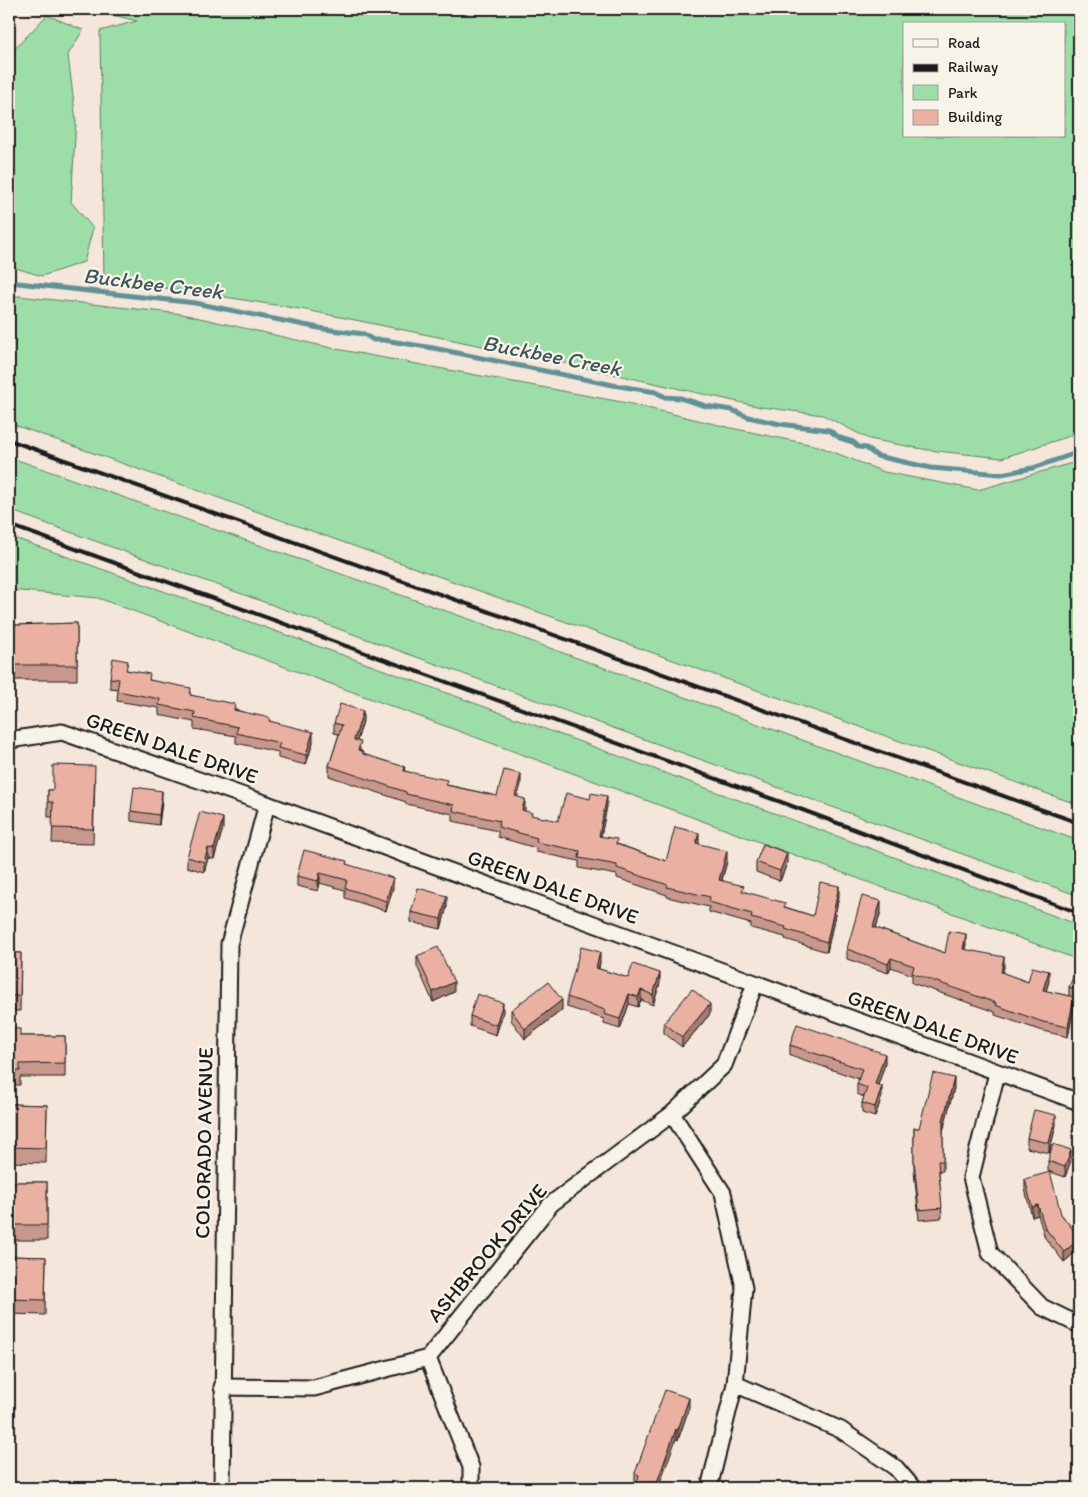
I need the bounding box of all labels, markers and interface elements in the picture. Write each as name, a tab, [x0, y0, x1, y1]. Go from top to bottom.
legend	[903, 22, 1066, 138]
text: Road	[948, 34, 981, 52]
text: Railway	[948, 58, 998, 76]
text: Park	[948, 84, 978, 102]
text: Building	[948, 108, 1002, 126]
water label: Buckbee Creek	[82, 262, 226, 306]
water label: Buckbee Creek	[480, 329, 625, 382]
street label: GREEN DALE DRIVE	[83, 706, 261, 789]
street label: GREEN DALE DRIVE	[464, 844, 642, 929]
street label: GREEN DALE DRIVE	[844, 984, 1022, 1069]
street label: COLORADO AVENUE	[189, 1047, 218, 1239]
street label: ASHBROOK DRIVE	[421, 1178, 552, 1327]

